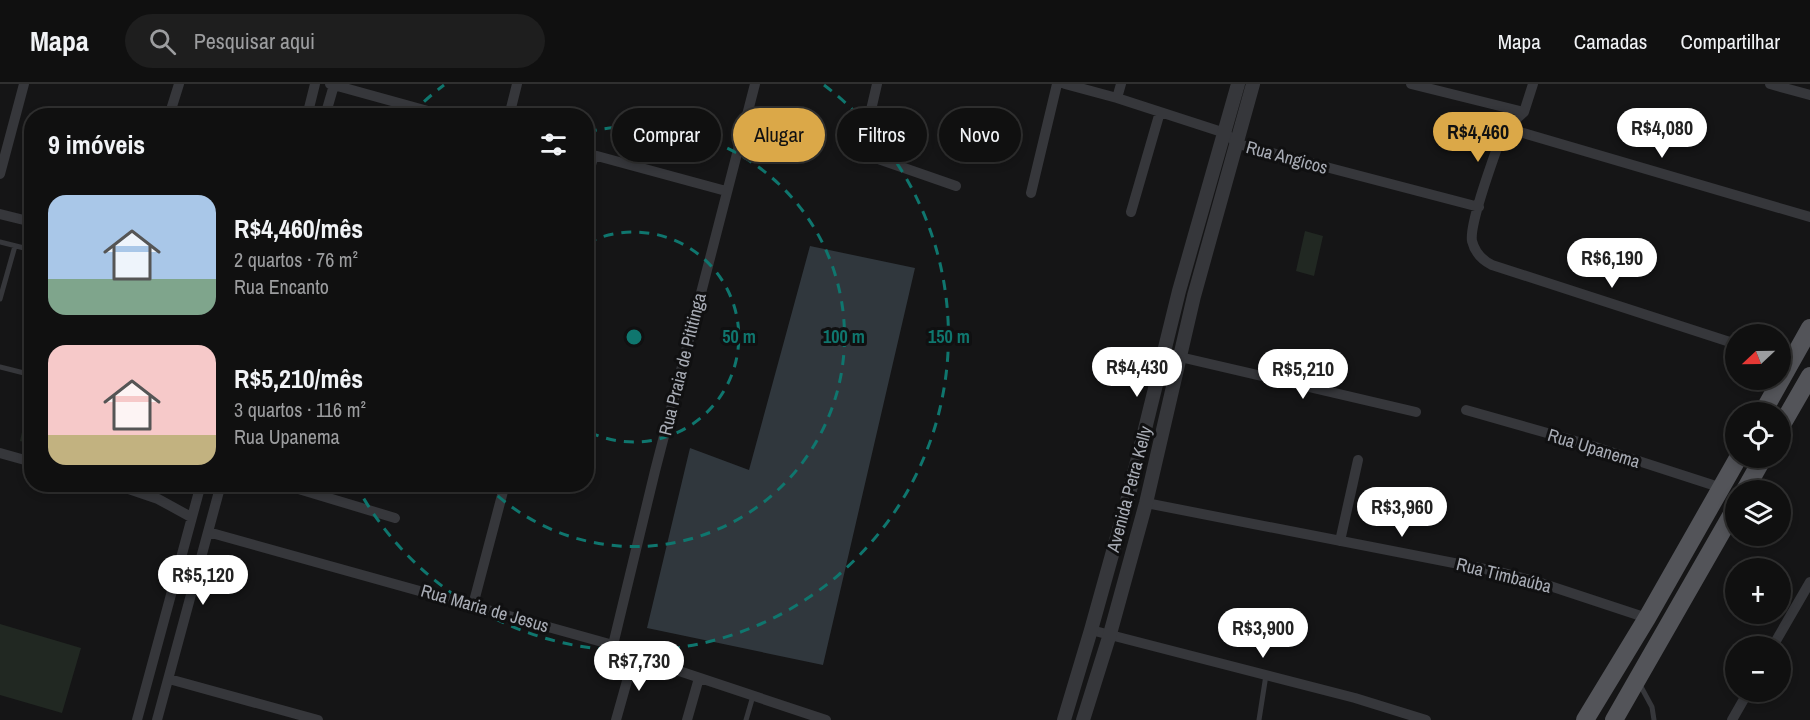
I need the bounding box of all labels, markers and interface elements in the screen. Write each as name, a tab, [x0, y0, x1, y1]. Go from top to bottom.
search box	[125, 14, 545, 68]
text: Mapa	[30, 22, 89, 60]
icon: search	[146, 25, 179, 58]
text: Pesquisar aqui	[194, 26, 315, 56]
text: Mapa	[1498, 27, 1541, 56]
text: Camadas	[1574, 27, 1647, 56]
text: Compartilhar	[1680, 27, 1780, 56]
chip: Comprar	[612, 108, 721, 162]
chip: Alugar	[733, 108, 825, 162]
chip: Filtros	[837, 108, 927, 162]
chip: Novo	[939, 108, 1021, 162]
pin: R$4,080	[1607, 108, 1717, 159]
pin: R$4,460	[1423, 112, 1533, 163]
text: R$4,080	[1631, 114, 1693, 141]
text: R$4,460	[1447, 118, 1509, 145]
text: 9 imóveis	[48, 127, 145, 162]
icon: filters	[537, 128, 570, 161]
street label: Rua Angicos	[1243, 134, 1331, 180]
text: R$4,460/mês	[234, 211, 363, 246]
icon: home	[96, 219, 168, 291]
pin: R$6,190	[1557, 238, 1667, 289]
text: R$6,190	[1581, 244, 1643, 271]
text: 2 quartos · 76 m²	[234, 246, 358, 273]
text: Rua Encanto	[234, 273, 329, 300]
street label: Rua Praia de Pititinga	[652, 290, 712, 438]
text: 50 m	[722, 324, 756, 349]
text: 100 m	[823, 324, 865, 349]
text: 150 m	[928, 324, 970, 349]
north arrow	[1725, 324, 1791, 390]
map controls	[1725, 324, 1791, 702]
centre of rings	[624, 327, 644, 347]
pin: R$4,430	[1082, 347, 1192, 398]
pin: R$5,210	[1248, 349, 1358, 400]
text: R$4,430	[1106, 353, 1168, 380]
text: R$5,210	[1272, 355, 1334, 382]
text: R$5,210/mês	[234, 361, 363, 396]
icon: home	[96, 369, 168, 441]
text: 3 quartos · 116 m²	[234, 396, 366, 423]
button: locate	[1725, 402, 1791, 468]
street label: Rua Upanema	[1545, 422, 1643, 474]
text: Rua Upanema	[234, 423, 340, 450]
street label: Avenida Petra Kelly	[1100, 423, 1158, 556]
button: layers	[1725, 480, 1791, 546]
pin: R$3,960	[1347, 487, 1457, 538]
text: R$3,960	[1371, 493, 1433, 520]
street label: Rua Timbaúba	[1454, 551, 1554, 599]
pin: R$5,120	[148, 555, 258, 606]
button: +	[1725, 558, 1791, 624]
text: R$5,120	[172, 561, 234, 588]
street label: Rua Maria de Jesus	[418, 578, 552, 638]
pin: R$3,900	[1208, 608, 1318, 659]
text: R$3,900	[1232, 614, 1294, 641]
button: −	[1725, 636, 1791, 702]
pin: R$7,730	[584, 641, 694, 692]
text: R$7,730	[608, 647, 670, 674]

